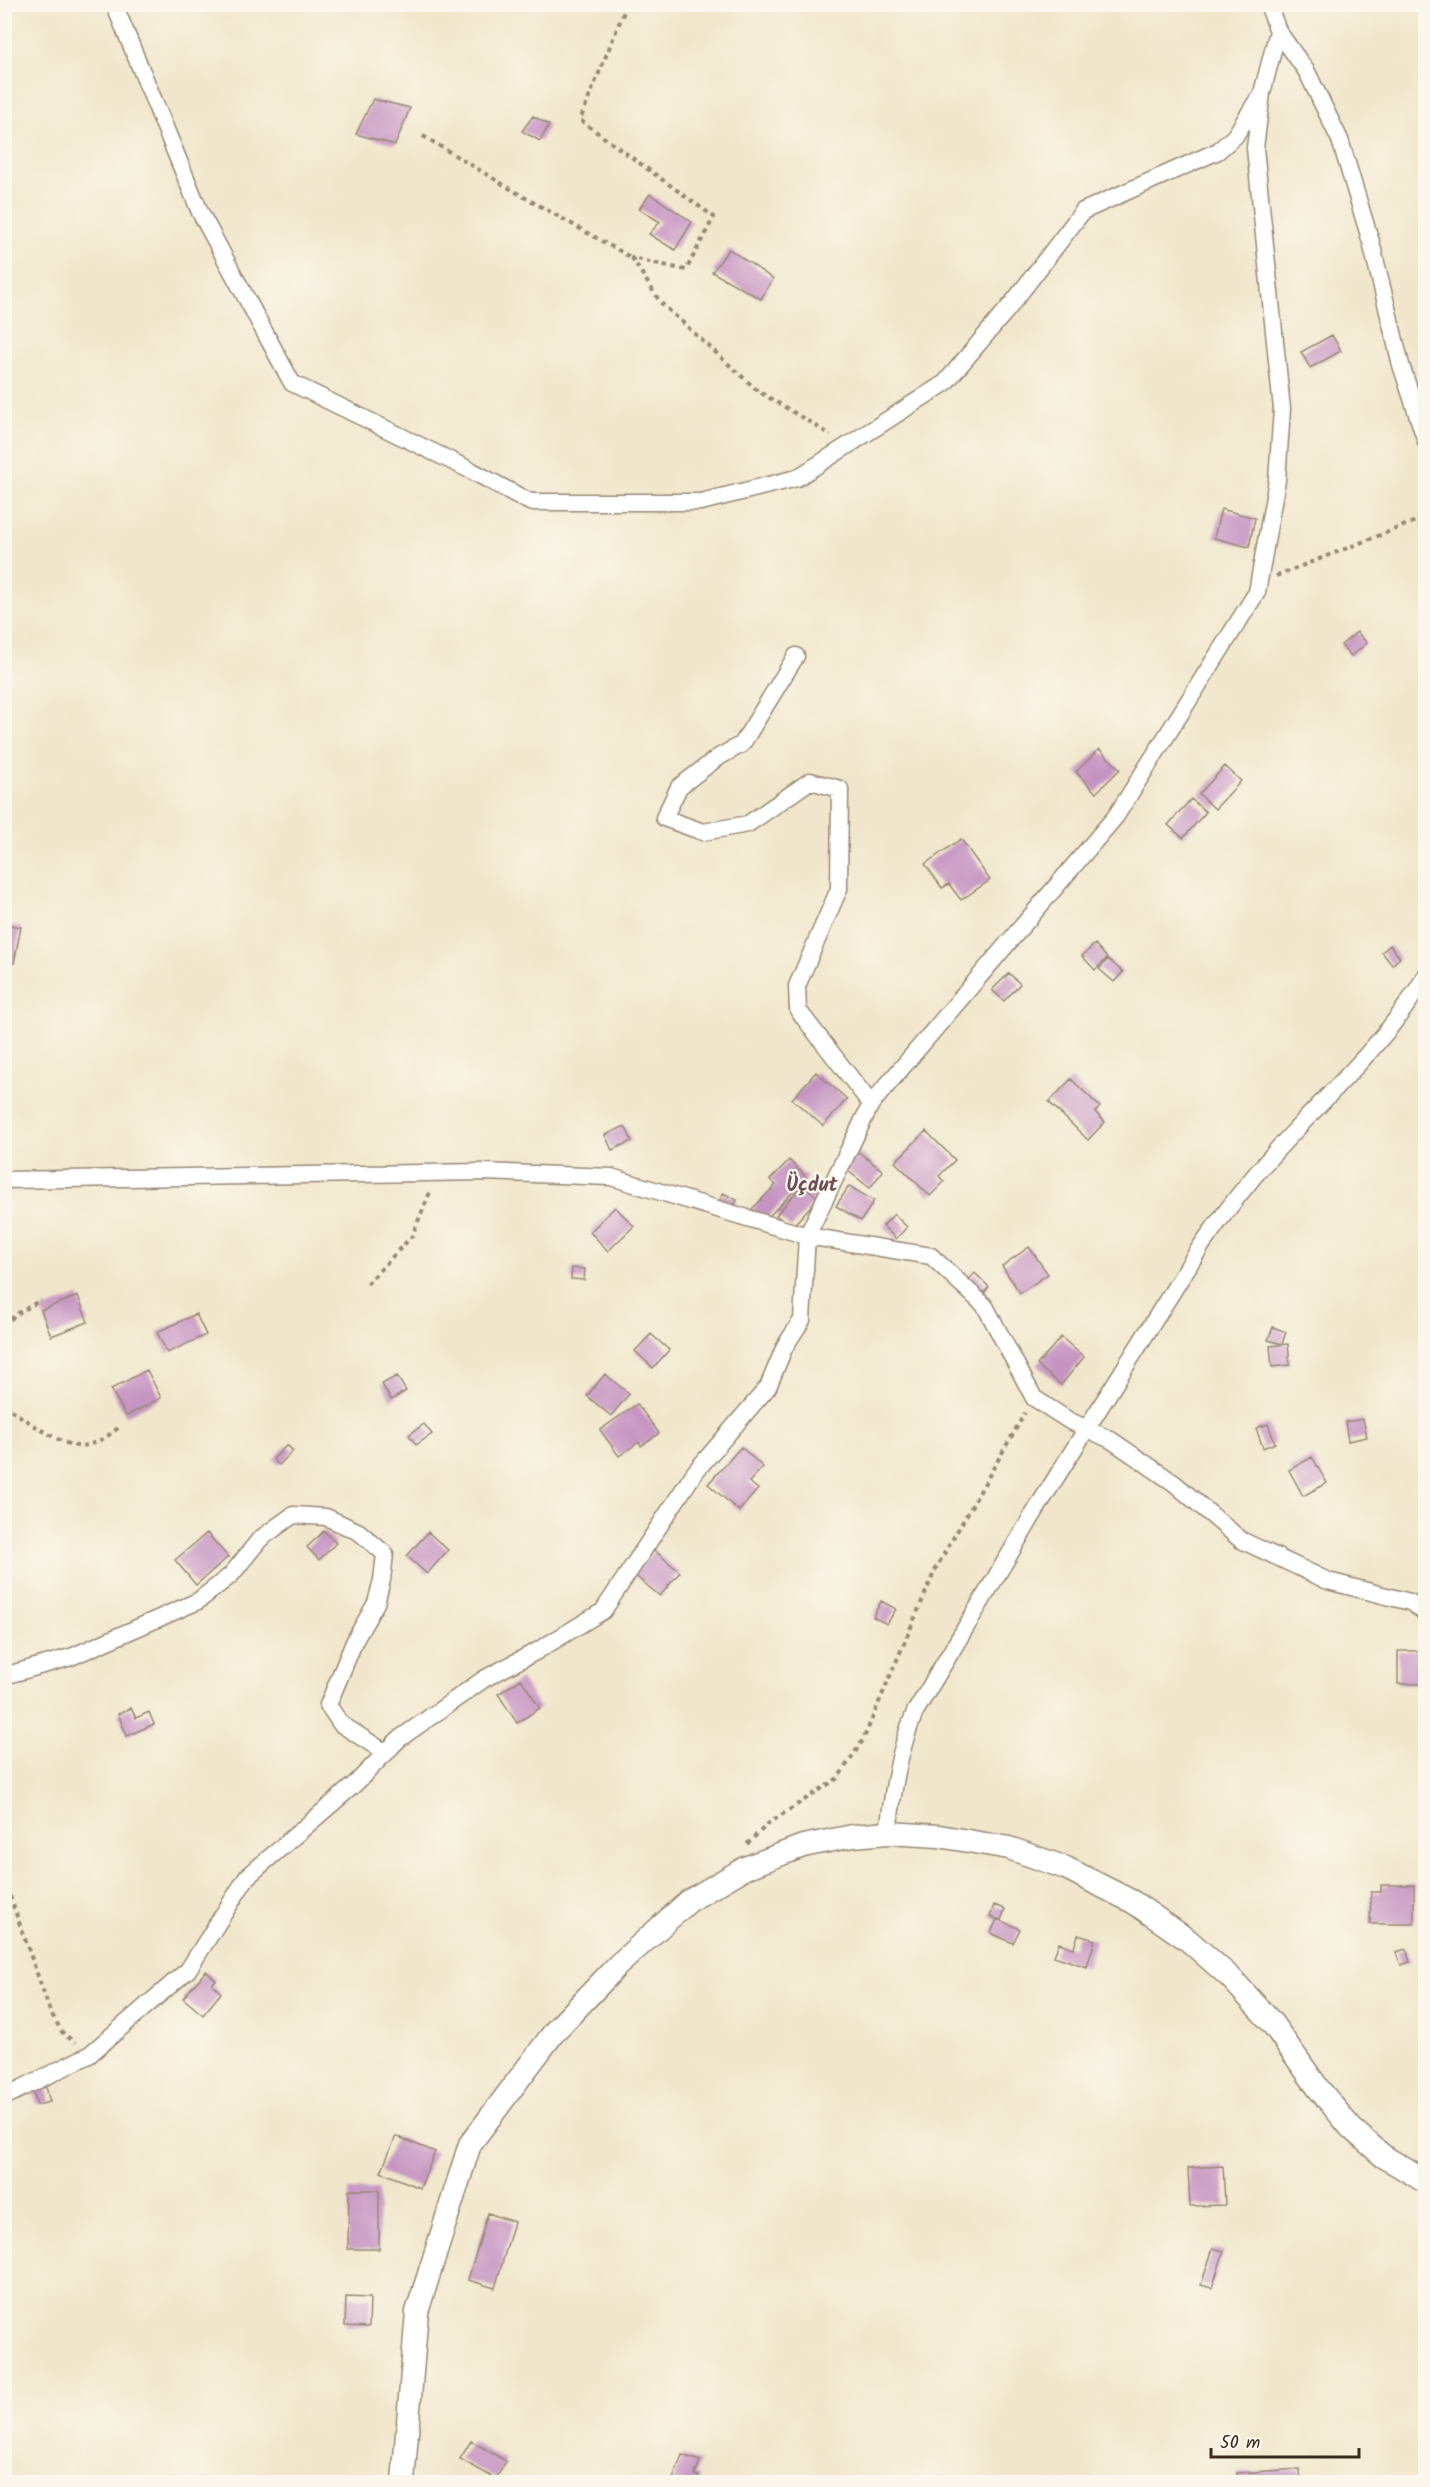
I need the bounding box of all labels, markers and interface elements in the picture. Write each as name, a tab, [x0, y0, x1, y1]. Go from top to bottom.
district label: Üçdut	[787, 1170, 838, 1202]
scale bar	[1211, 2421, 1360, 2459]
text: 50 m	[1220, 2429, 1260, 2458]

